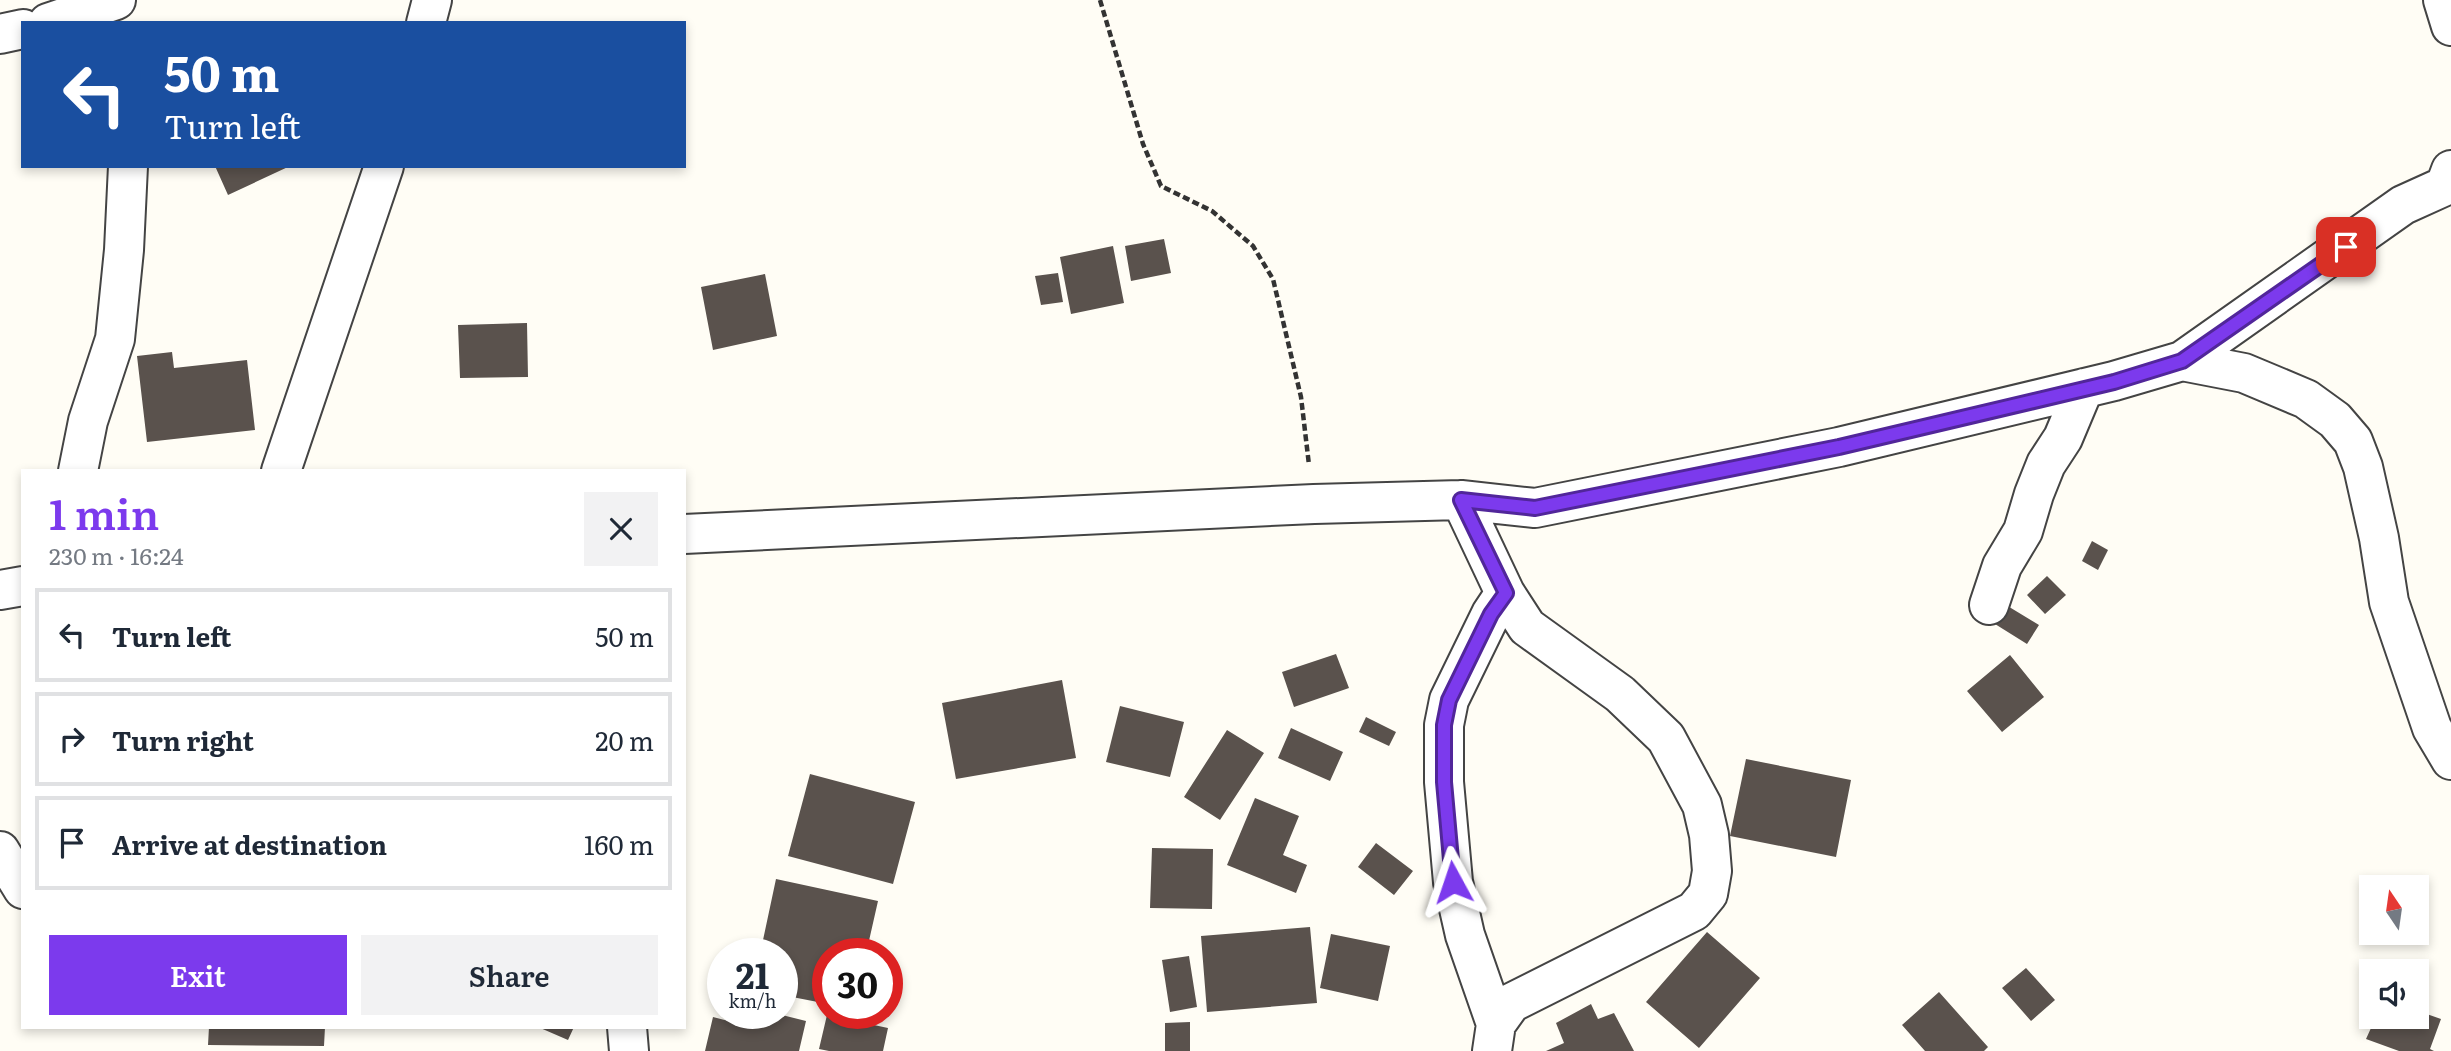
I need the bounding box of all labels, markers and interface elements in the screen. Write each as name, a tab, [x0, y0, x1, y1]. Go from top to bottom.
text: 50 m	[164, 34, 280, 107]
icon: left	[49, 49, 140, 140]
text: Turn left	[164, 101, 301, 149]
pin	[2316, 217, 2376, 277]
icon: arrive	[2327, 228, 2365, 266]
text: 1 min	[49, 481, 159, 543]
button: close	[584, 492, 658, 566]
text: 230 m · 16:24	[49, 538, 184, 572]
icon: left	[53, 616, 91, 654]
text: Turn left	[112, 616, 231, 655]
text: 50 m	[595, 616, 654, 655]
icon: right	[53, 720, 91, 758]
text: Turn right	[112, 720, 254, 759]
text: 20 m	[595, 720, 654, 759]
icon: arrive	[53, 824, 91, 862]
text: Arrive at destination	[112, 824, 387, 863]
text: 160 m	[584, 824, 654, 863]
position arrow	[1416, 845, 1490, 919]
north arrow	[2359, 875, 2429, 945]
map controls	[2359, 875, 2429, 1029]
button: Exit	[49, 935, 347, 1015]
button: Share	[361, 935, 658, 1015]
speed limit sign: 30	[812, 938, 903, 1029]
text: 21	[736, 948, 769, 1000]
button: sound	[2359, 959, 2429, 1029]
text: km/h	[729, 987, 776, 1014]

